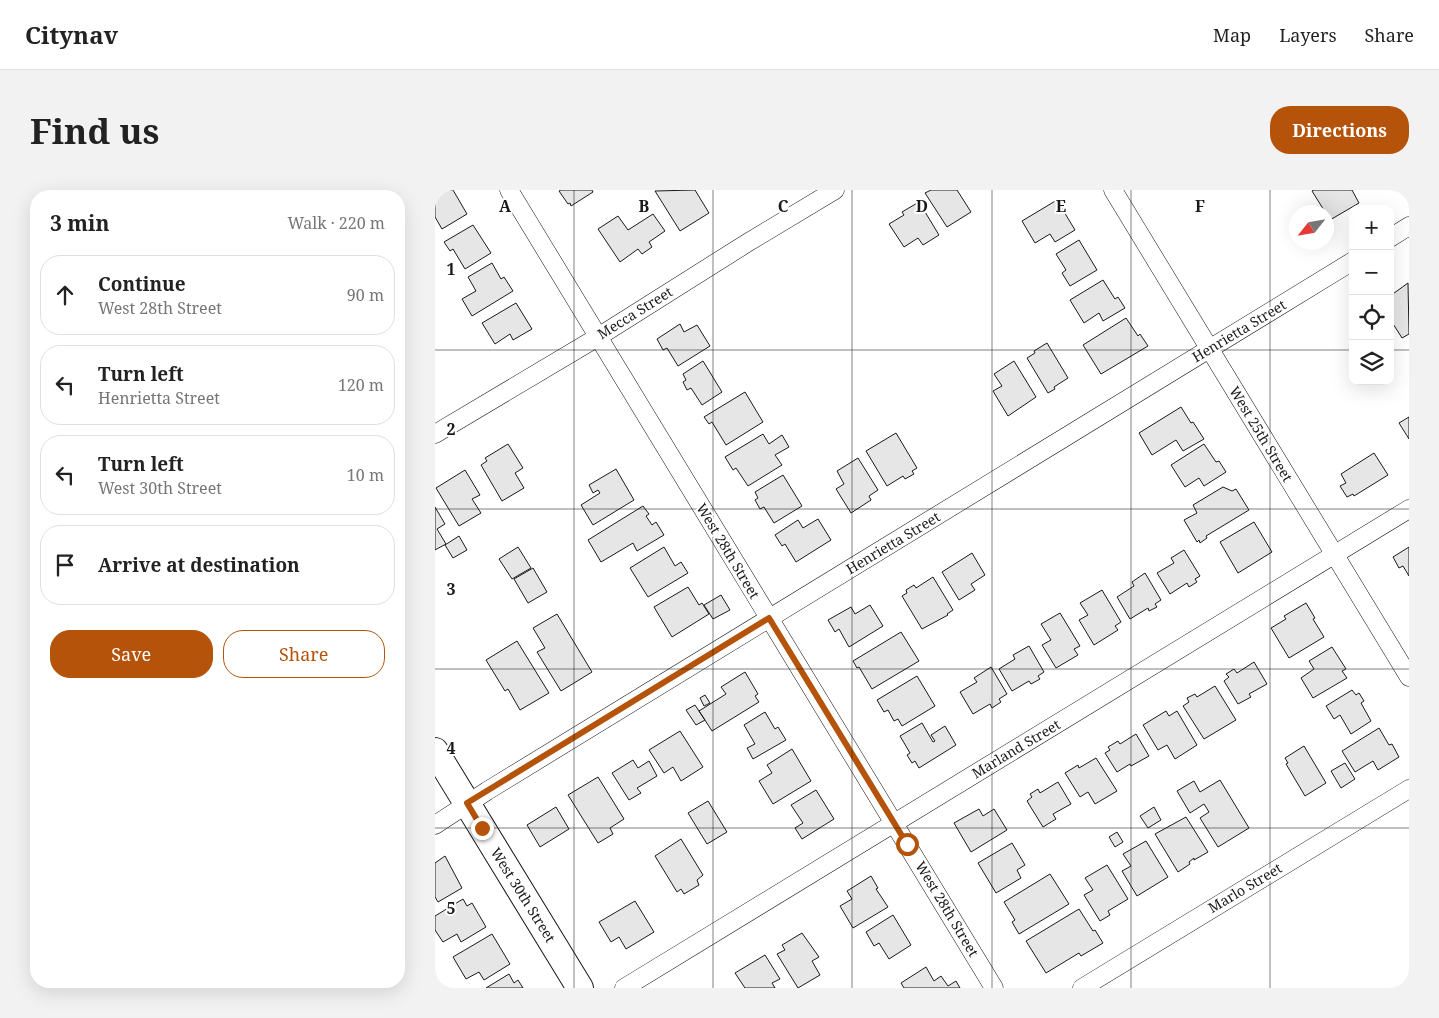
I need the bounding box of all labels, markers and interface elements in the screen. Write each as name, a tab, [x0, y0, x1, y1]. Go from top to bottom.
text: Citynav	[25, 18, 118, 51]
text: Map	[1213, 23, 1251, 47]
text: Layers	[1279, 23, 1337, 47]
text: Share	[1365, 23, 1414, 47]
button: Directions	[1270, 106, 1409, 154]
text: Find us	[30, 107, 159, 154]
text: A	[499, 195, 512, 217]
text: B	[639, 195, 650, 217]
text: C	[778, 195, 789, 217]
text: D	[916, 195, 928, 217]
text: E	[1056, 195, 1066, 217]
text: F	[1195, 195, 1205, 217]
north arrow	[1289, 205, 1334, 250]
map controls	[1349, 205, 1394, 385]
button: +	[1349, 205, 1394, 250]
text: 3 min	[50, 209, 109, 237]
text: Walk · 220 m	[288, 212, 385, 234]
button: −	[1349, 250, 1394, 295]
text: 1	[446, 258, 456, 280]
text: Continue	[98, 271, 186, 297]
icon: ahead	[51, 281, 79, 309]
street label: Mecca Street	[594, 282, 676, 343]
text: 90 m	[347, 284, 384, 306]
street label: Henrietta Street	[1188, 295, 1289, 366]
button: locate	[1349, 295, 1394, 340]
text: West 28th Street	[98, 297, 222, 319]
button: layers	[1349, 340, 1394, 385]
text: Turn left	[98, 361, 184, 387]
icon: left	[51, 371, 79, 399]
text: 120 m	[338, 374, 384, 396]
street label: West 25th Street	[1225, 382, 1298, 485]
text: Henrietta Street	[98, 387, 220, 409]
text: 2	[446, 418, 456, 440]
text: Turn left	[98, 451, 184, 477]
icon: left	[51, 461, 79, 489]
text: 10 m	[347, 464, 384, 486]
text: West 30th Street	[98, 477, 222, 499]
street label: West 28th Street	[692, 499, 765, 602]
street label: Henrietta Street	[842, 507, 943, 578]
icon: arrive	[51, 551, 79, 579]
text: Arrive at destination	[98, 552, 300, 578]
text: 3	[446, 578, 456, 600]
button: Save	[50, 630, 213, 678]
button: Share	[223, 630, 385, 678]
street label: Marland Street	[968, 715, 1064, 783]
text: 4	[446, 737, 456, 759]
route end	[471, 817, 494, 840]
route start	[896, 833, 919, 856]
street label: West 30th Street	[487, 844, 560, 946]
street label: West 28th Street	[911, 857, 984, 960]
street label: Marlo Street	[1204, 858, 1285, 917]
text: 5	[446, 897, 456, 919]

